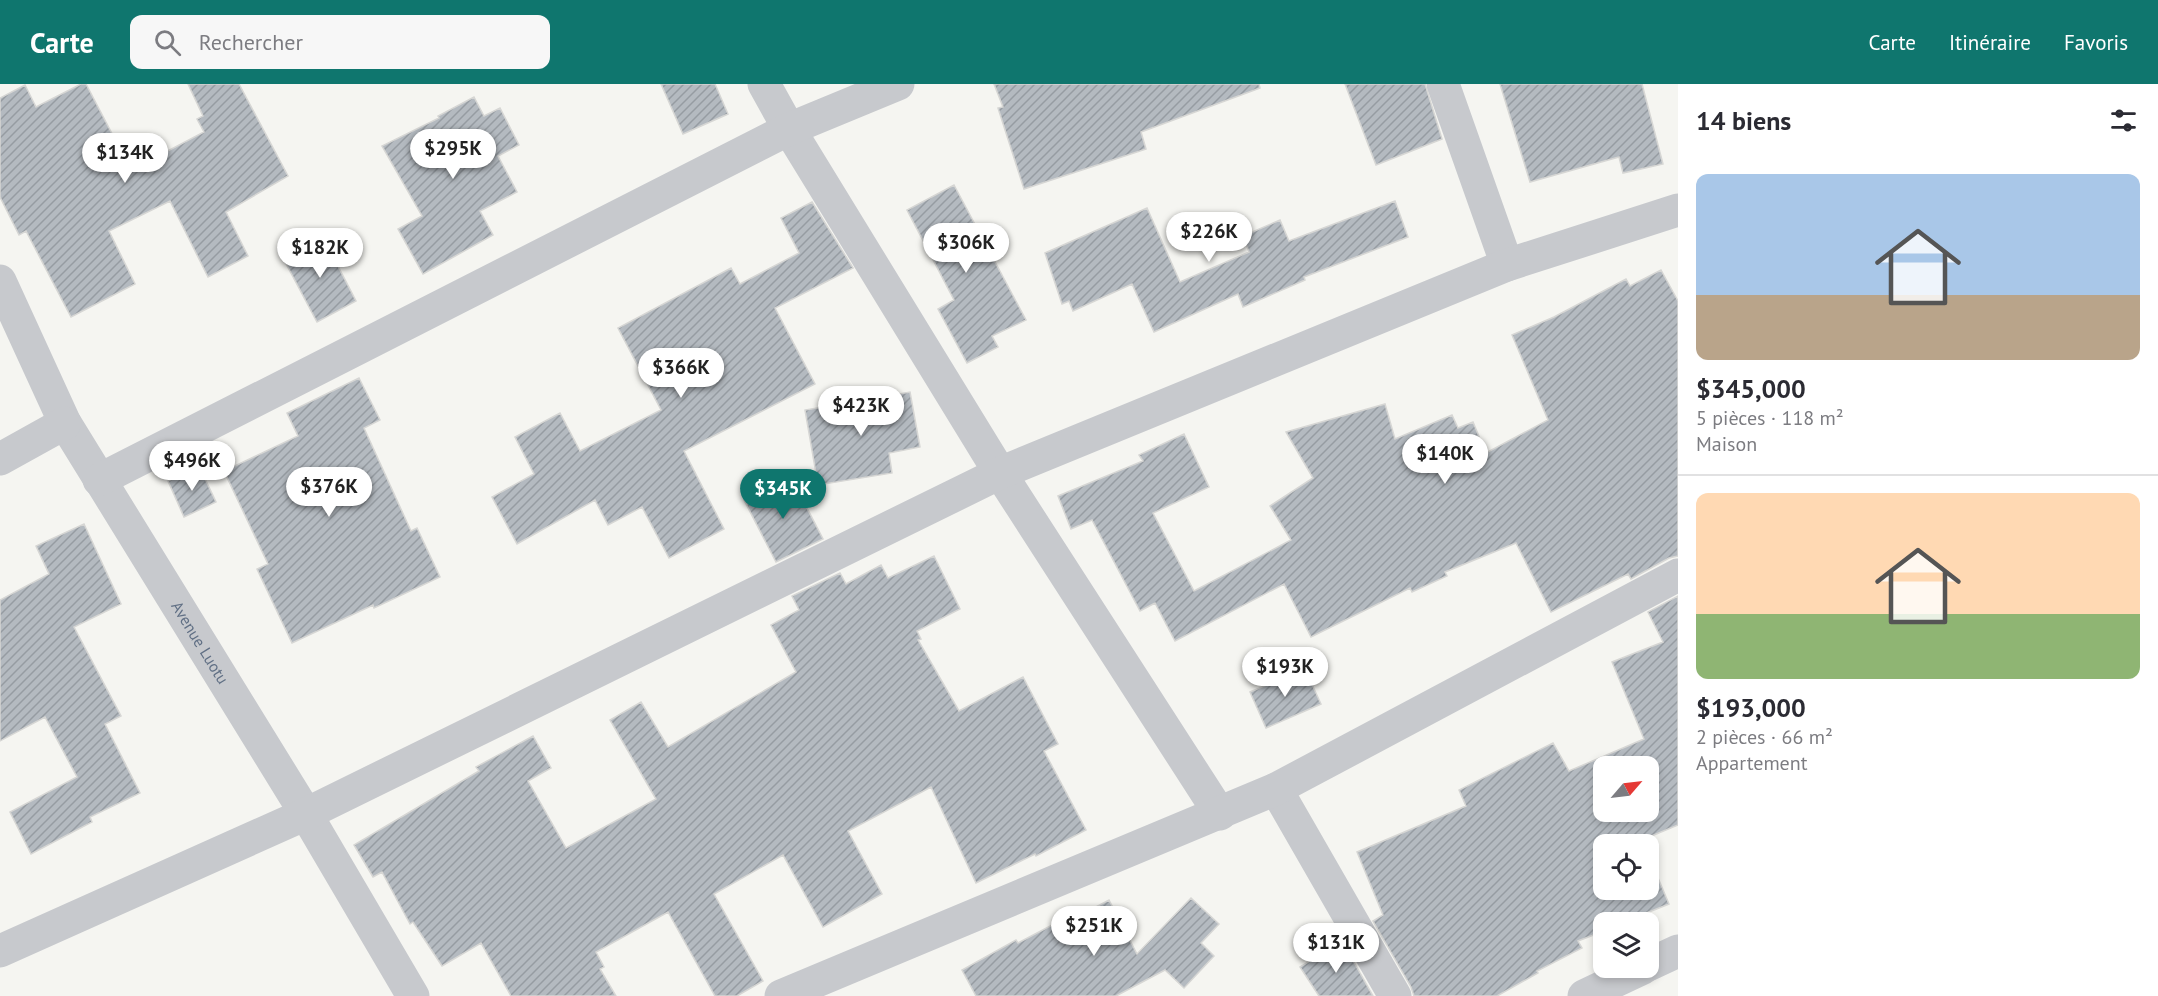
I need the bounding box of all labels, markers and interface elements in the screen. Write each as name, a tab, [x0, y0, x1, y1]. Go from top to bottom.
search box	[130, 15, 550, 69]
text: Carte	[30, 24, 94, 61]
icon: search	[151, 26, 184, 59]
text: Rechercher	[199, 28, 303, 56]
text: Carte	[1869, 29, 1916, 56]
text: Itinéraire	[1949, 29, 2031, 56]
text: Favoris	[2064, 29, 2128, 56]
text: 14 biens	[1696, 104, 1791, 137]
icon: filters	[2107, 104, 2140, 137]
pin: $295K	[411, 129, 495, 180]
pin: $134K	[83, 133, 167, 184]
text: $295K	[424, 135, 482, 161]
text: $134K	[96, 139, 154, 165]
pin: $226K	[1167, 212, 1251, 263]
icon: home	[1864, 213, 1972, 321]
text: $226K	[1180, 218, 1238, 244]
pin: $306K	[924, 223, 1008, 274]
pin: $182K	[278, 228, 362, 279]
text: $306K	[937, 229, 995, 255]
text: $182K	[291, 234, 349, 260]
pin: $366K	[639, 348, 723, 399]
text: $366K	[652, 354, 710, 380]
text: $345,000	[1696, 372, 1806, 405]
pin: $423K	[819, 386, 903, 437]
text: $423K	[832, 392, 890, 418]
text: 5 pièces · 118 m²	[1696, 405, 1844, 431]
text: Maison	[1696, 431, 1757, 457]
pin: $140K	[1403, 434, 1487, 485]
text: $140K	[1416, 440, 1474, 466]
pin: $496K	[150, 441, 234, 492]
text: $496K	[163, 447, 221, 473]
pin: $376K	[287, 467, 371, 518]
pin: $345K	[741, 469, 825, 520]
text: $376K	[300, 473, 358, 499]
text: $345K	[754, 475, 812, 501]
icon: home	[1864, 532, 1972, 640]
street label: Avenue Luotu	[167, 597, 233, 688]
pin: $193K	[1243, 647, 1327, 698]
text: $193K	[1256, 653, 1314, 679]
text: $193,000	[1696, 691, 1806, 724]
text: 2 pièces · 66 m²	[1696, 724, 1833, 750]
text: Appartement	[1696, 750, 1808, 776]
north arrow	[1593, 756, 1659, 822]
map controls	[1593, 756, 1659, 978]
button: locate	[1593, 834, 1659, 900]
pin: $251K	[1052, 906, 1136, 957]
text: $251K	[1065, 912, 1123, 938]
button: layers	[1593, 912, 1659, 978]
pin: $131K	[1294, 923, 1378, 974]
text: $131K	[1307, 929, 1365, 955]

